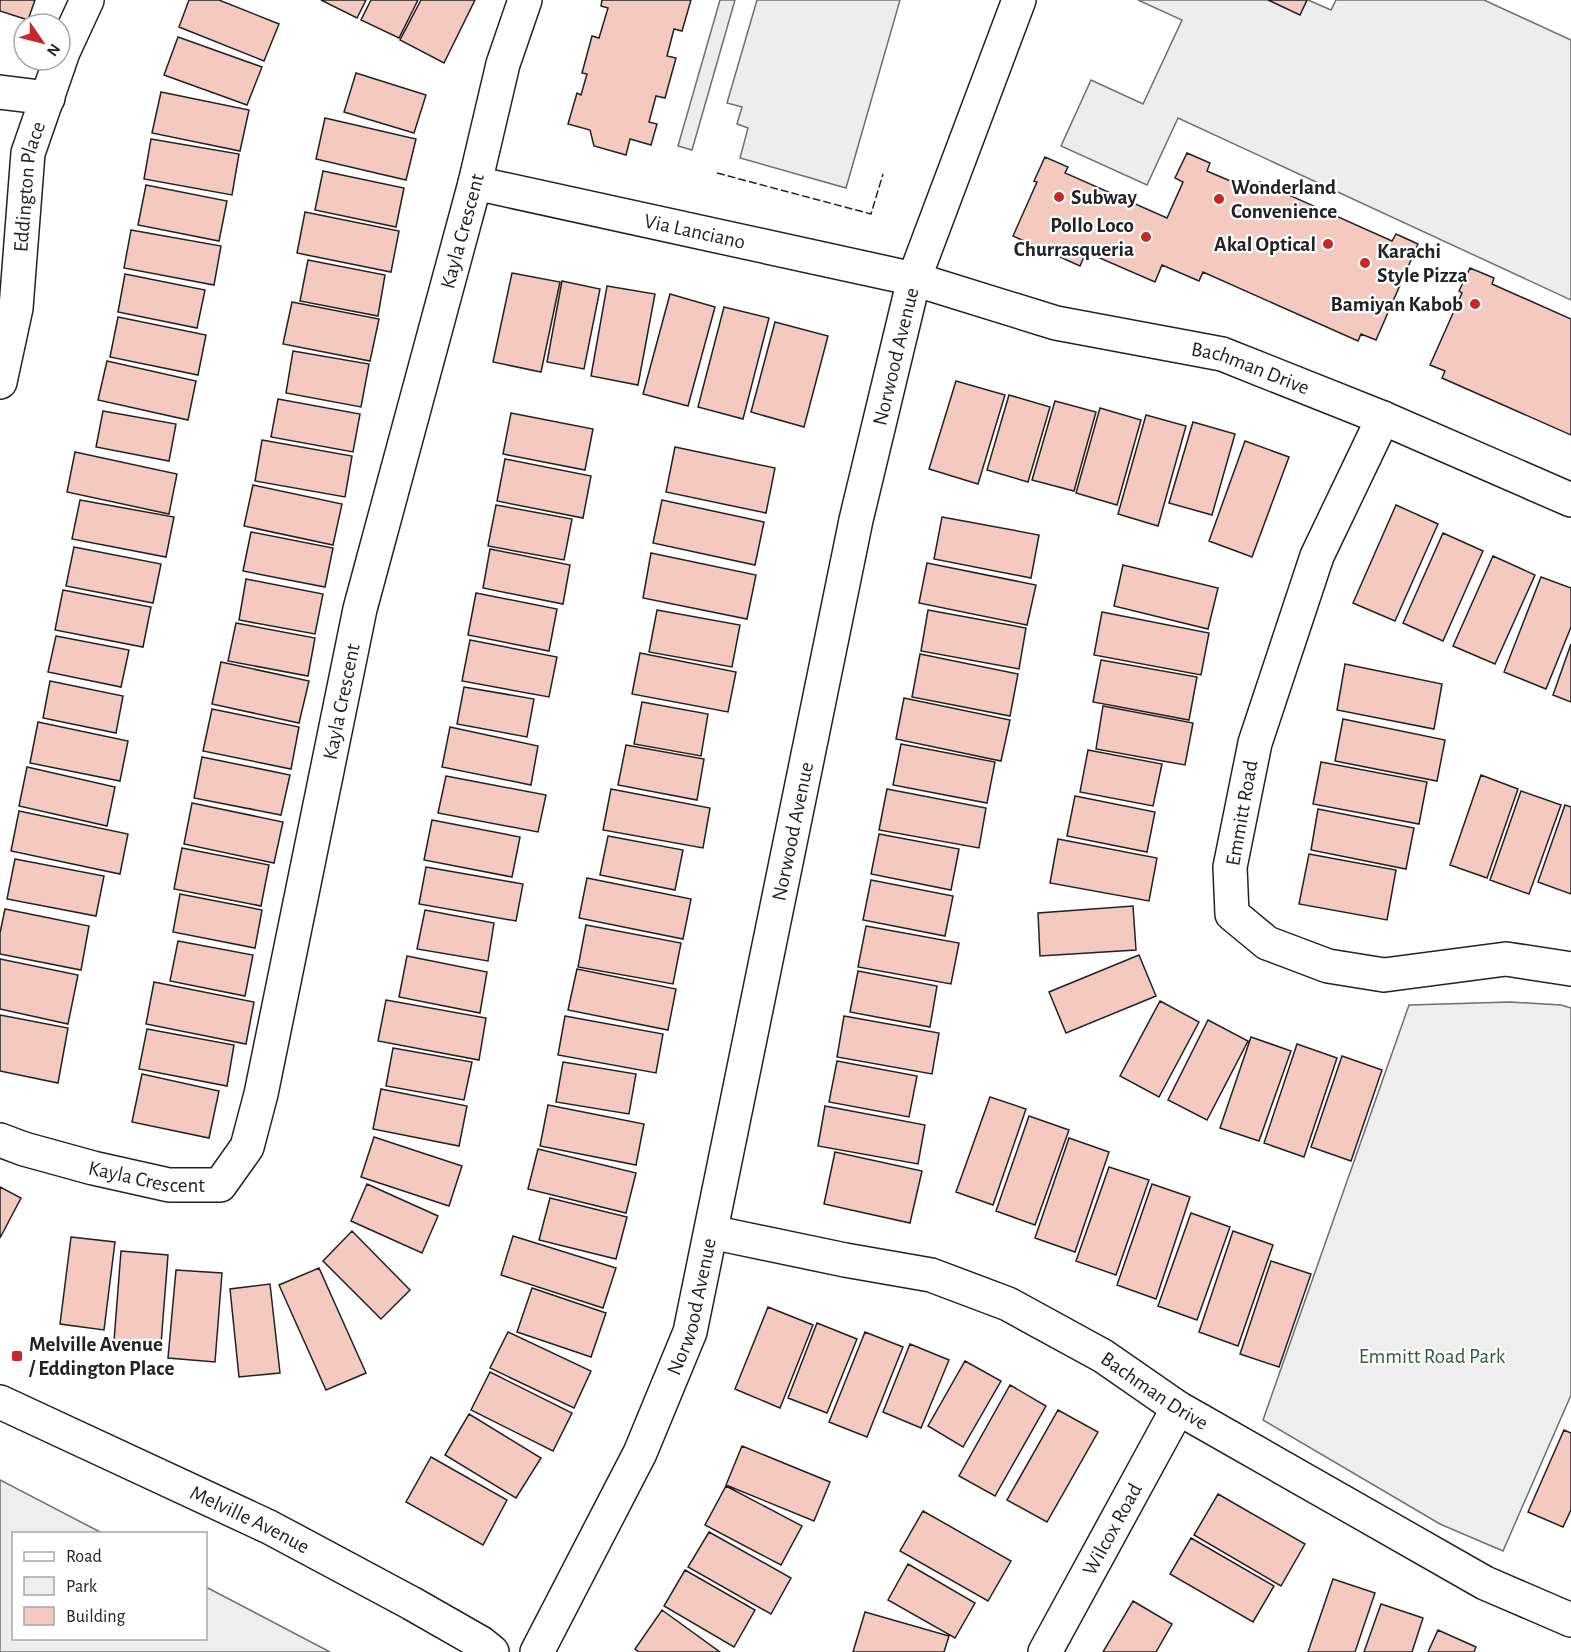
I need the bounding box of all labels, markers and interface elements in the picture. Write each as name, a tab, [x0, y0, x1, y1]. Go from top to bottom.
north arrow	[12, 12, 72, 72]
text: N	[44, 41, 63, 59]
street label: Eddington Place	[10, 119, 49, 253]
street label: Kayla Crescent	[437, 171, 487, 291]
place label: Wonderland Convenience	[1231, 177, 1337, 222]
place label: Subway	[1071, 187, 1137, 208]
marker: Subway	[1052, 190, 1066, 204]
marker: Wonderland Convenience	[1212, 192, 1226, 206]
street label: Via Lanciano	[642, 210, 747, 252]
place label: Pollo Loco Churrasqueria	[1014, 215, 1134, 260]
marker: Pollo Loco Churrasqueria	[1139, 230, 1153, 244]
place label: Akal Optical	[1214, 234, 1316, 255]
marker: Akal Optical	[1321, 237, 1335, 251]
place label: Karachi Style Pizza	[1377, 241, 1468, 286]
marker: Karachi Style Pizza	[1358, 256, 1372, 270]
street label: Norwood Avenue	[869, 285, 922, 428]
place label: Bamiyan Kabob	[1331, 294, 1463, 315]
marker: Bamiyan Kabob	[1468, 297, 1482, 311]
street label: Bachman Drive	[1190, 338, 1312, 398]
street label: Kayla Crescent	[319, 641, 363, 762]
street label: Emmitt Road	[1222, 758, 1262, 868]
street label: Norwood Avenue	[768, 760, 817, 903]
street label: Kayla Crescent	[87, 1157, 205, 1196]
street label: Norwood Avenue	[663, 1236, 719, 1378]
place label: Melville Avenue / Eddington Place	[28, 1334, 174, 1379]
park label: Emmitt Road Park	[1359, 1346, 1506, 1367]
street label: Bachman Drive	[1097, 1347, 1212, 1433]
marker: Melville Avenue / Eddington Place	[10, 1349, 24, 1363]
street label: Wilcox Road	[1078, 1479, 1146, 1579]
street label: Melville Avenue	[187, 1481, 313, 1557]
legend	[12, 1532, 207, 1640]
text: Road	[66, 1548, 102, 1566]
text: Park	[66, 1578, 98, 1596]
text: Building	[66, 1608, 126, 1626]

